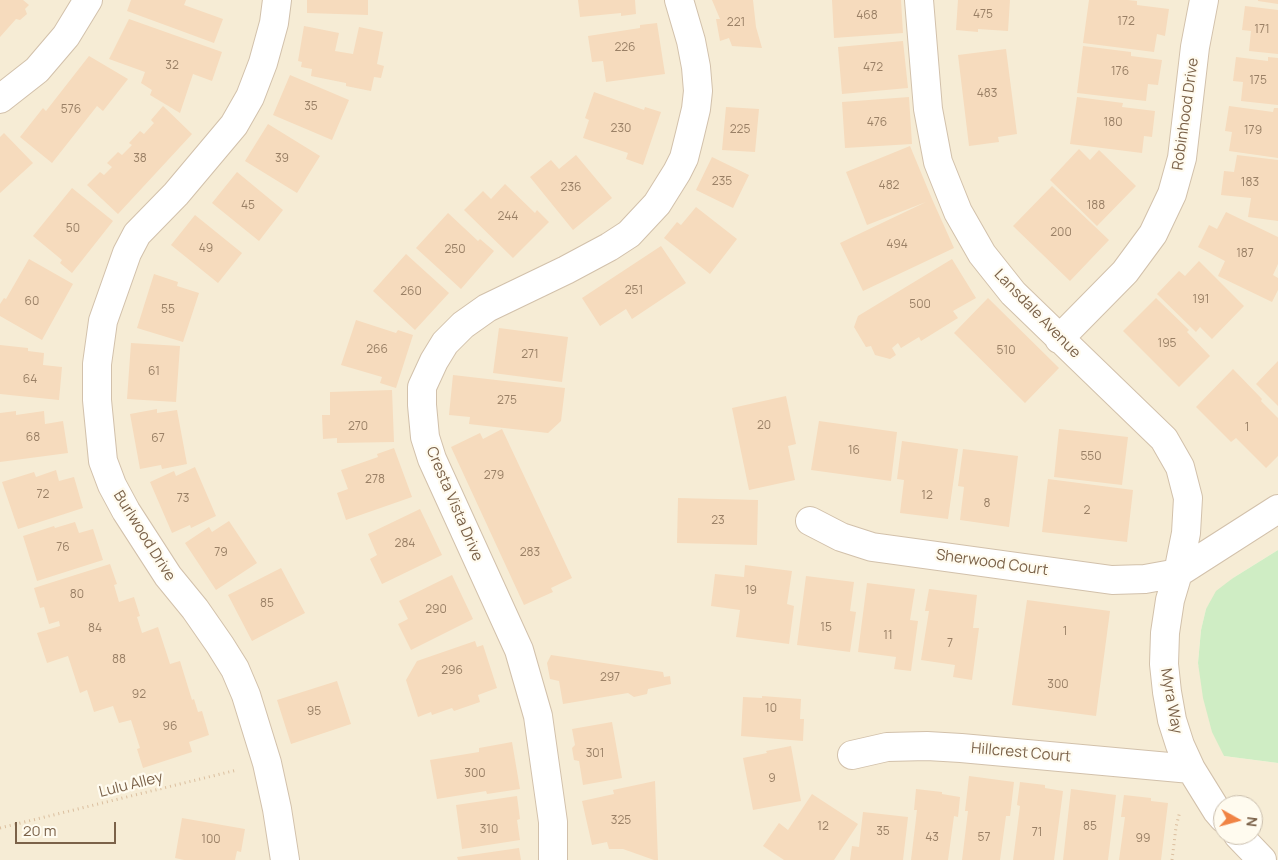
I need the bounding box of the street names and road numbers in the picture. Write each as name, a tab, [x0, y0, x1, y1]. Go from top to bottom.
street label: Robinhood Drive	[1169, 57, 1203, 171]
street label: Lansdale Avenue	[990, 266, 1084, 362]
street label: Cresta Vista Drive	[422, 444, 486, 564]
street label: Burlwood Drive	[109, 488, 179, 584]
street label: Sherwood Court	[935, 546, 1049, 580]
street label: Myra Way	[1156, 667, 1186, 735]
street label: Hillcrest Court	[970, 740, 1072, 766]
street label: Lulu Alley	[97, 768, 165, 802]

